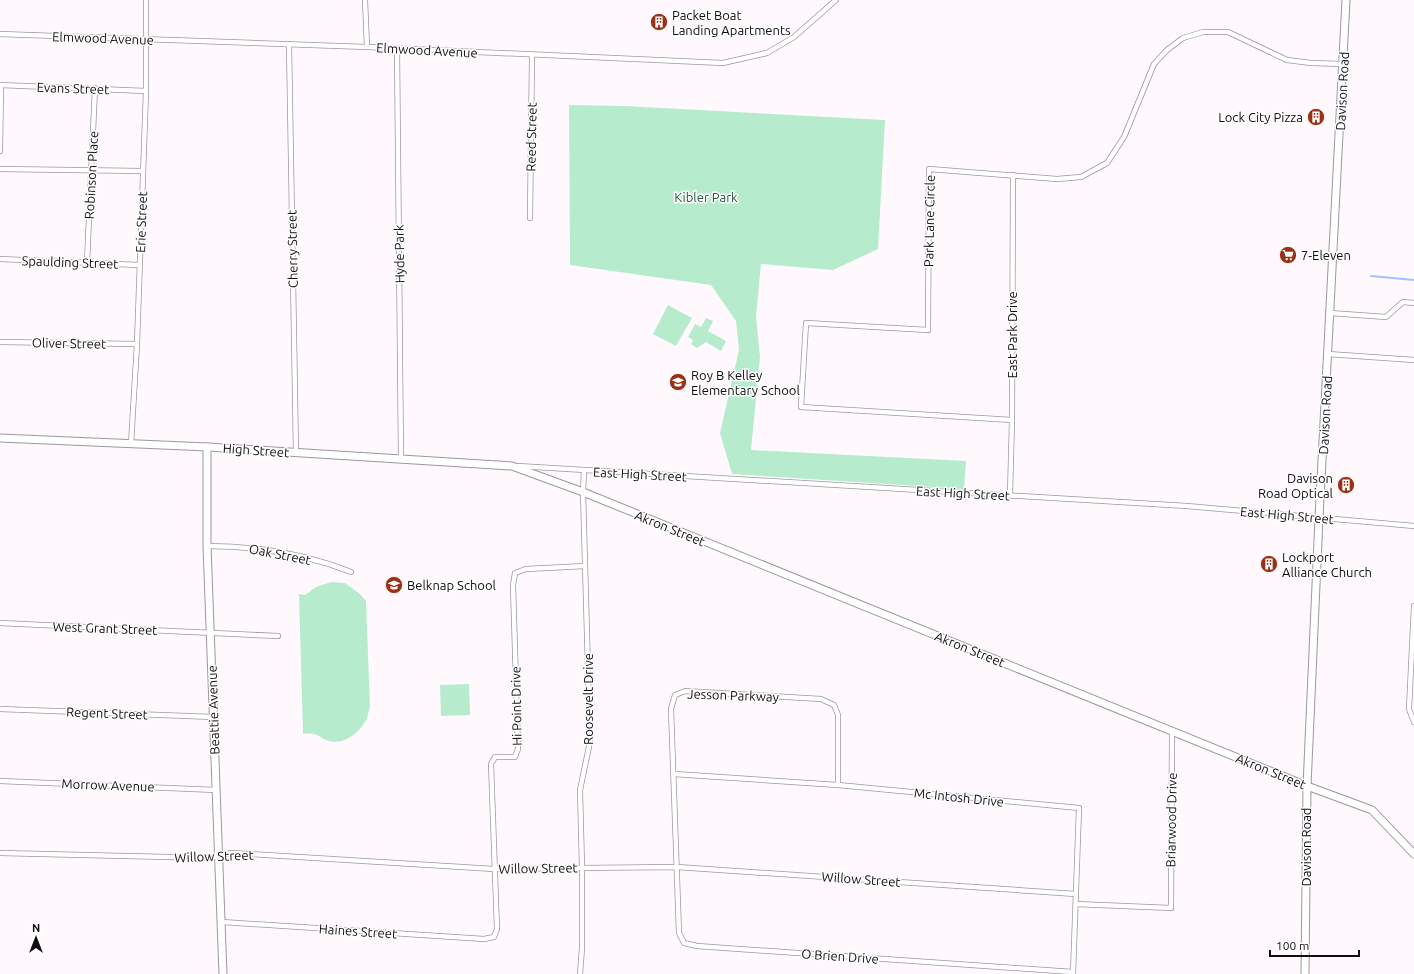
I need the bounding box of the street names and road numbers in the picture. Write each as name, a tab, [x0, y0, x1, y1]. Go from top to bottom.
street label: Elmwood Avenue	[52, 29, 154, 47]
street label: Elmwood Avenue	[376, 40, 478, 60]
street label: Davison Road	[1333, 51, 1351, 131]
street label: Evans Street	[37, 80, 109, 96]
street label: Reed Street	[523, 102, 539, 172]
street label: Robinson Place	[82, 130, 100, 220]
street label: Park Lane Circle	[921, 175, 937, 267]
street label: Erie Street	[133, 191, 149, 253]
street label: Cherry Street	[284, 210, 300, 288]
street label: Hyde Park	[391, 224, 407, 284]
street label: Spaulding Street	[21, 253, 119, 271]
street label: East Park Drive	[1005, 291, 1019, 379]
street label: Oliver Street	[32, 335, 106, 351]
street label: Davison Road	[1316, 375, 1334, 455]
street label: High Street	[222, 441, 290, 459]
street label: East High Street	[593, 465, 687, 483]
street label: East High Street	[916, 484, 1010, 502]
street label: East High Street	[1240, 504, 1334, 526]
street label: Akron Street	[633, 508, 707, 548]
street label: Oak Street	[248, 541, 312, 567]
street label: West Grant Street	[52, 619, 158, 637]
street label: Akron Street	[933, 629, 1007, 669]
street label: Roosevelt Drive	[581, 653, 595, 745]
street label: Beattie Avenue	[204, 665, 222, 755]
street label: Hi Point Drive	[508, 666, 524, 746]
street label: Jesson Parkway	[687, 686, 779, 704]
street label: Regent Street	[66, 705, 148, 721]
street label: Akron Street	[1234, 751, 1308, 791]
street label: Briarwood Drive	[1163, 772, 1179, 868]
street label: Morrow Avenue	[61, 776, 155, 794]
street label: Mc Intosh Drive	[913, 785, 1005, 809]
street label: Davison Road	[1299, 808, 1313, 886]
street label: Willow Street	[174, 848, 254, 864]
street label: Willow Street	[498, 860, 578, 876]
street label: Willow Street	[821, 869, 901, 889]
street label: Haines Street	[318, 921, 398, 941]
street label: O Brien Drive	[801, 946, 879, 966]

